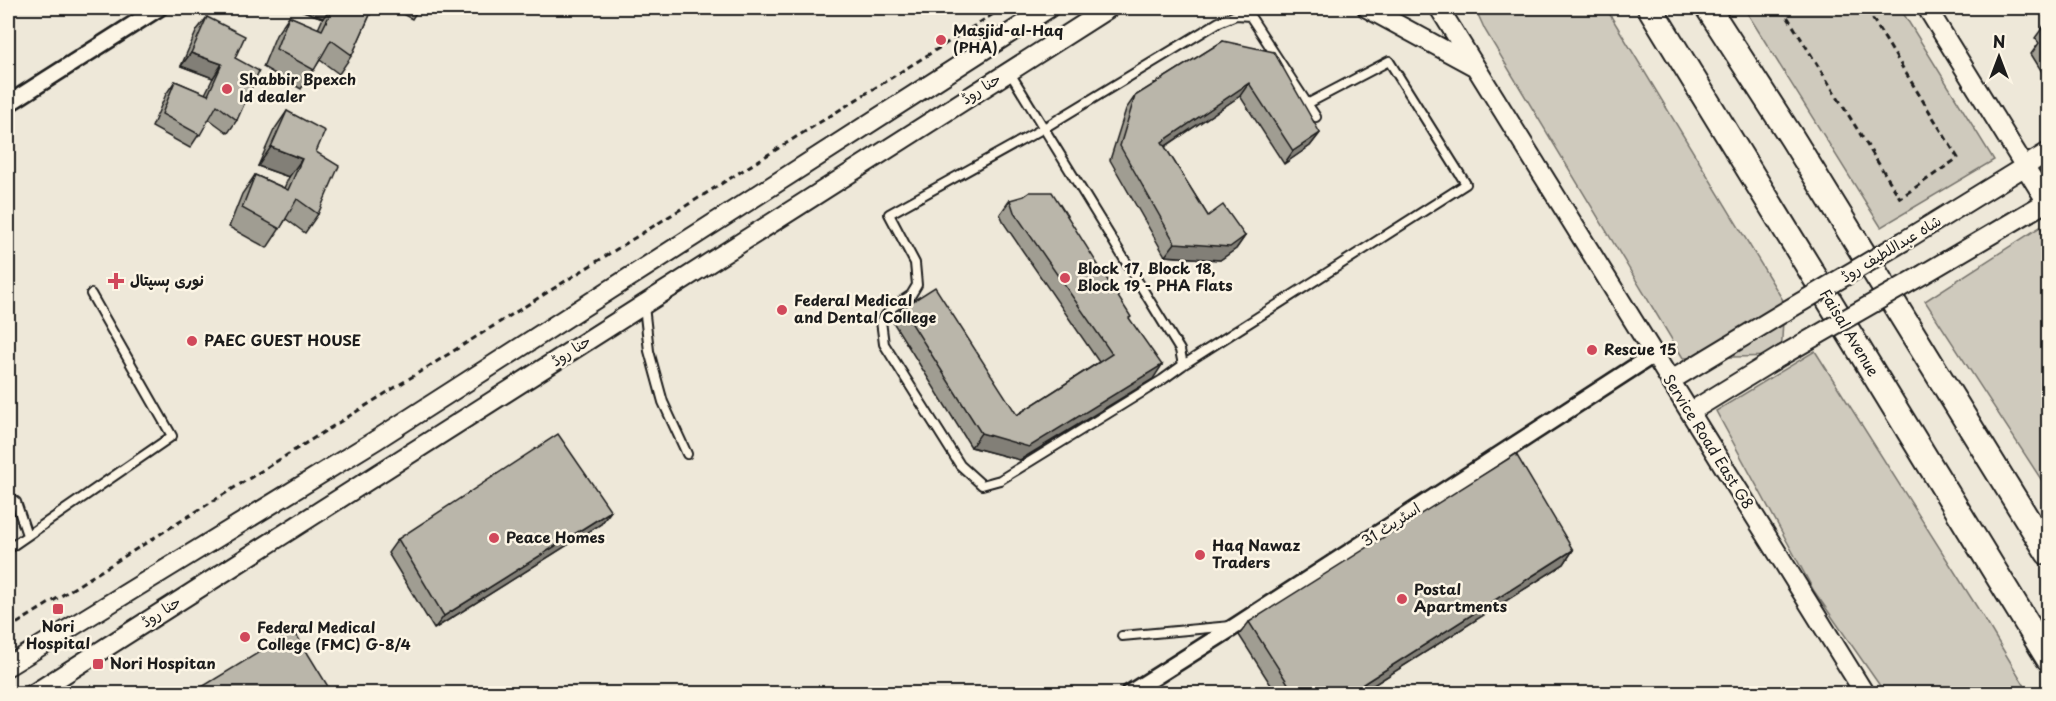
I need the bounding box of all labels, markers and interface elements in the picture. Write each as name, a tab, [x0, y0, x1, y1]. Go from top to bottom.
place label: Masjid-al-Haq (PHA)	[953, 18, 1063, 58]
north arrow	[1969, 27, 2029, 87]
text: N	[1993, 29, 2005, 53]
marker: Masjid-al-Haq (PHA)	[934, 33, 948, 47]
street label: حنا روڈ	[956, 66, 1005, 109]
place label: Shabbir Bpexch Id dealer	[239, 67, 356, 107]
marker: Shabbir Bpexch Id dealer	[220, 82, 234, 96]
street label: شاہ عبداللطیف روڈ	[1835, 208, 1945, 287]
place label: Block 17, Block 18, Block 19 - PHA Flats	[1077, 256, 1233, 296]
place label: نوری ہسپتال	[130, 268, 204, 293]
marker: Block 17, Block 18, Block 19 - PHA Flats	[1058, 271, 1072, 285]
marker: نوری ہسپتال	[107, 272, 125, 290]
street label: Faisal Avenue	[1815, 284, 1886, 380]
place label: Federal Medical and Dental College	[794, 288, 936, 328]
marker: Federal Medical and Dental College	[775, 303, 789, 317]
place label: PAEC GUEST HOUSE	[204, 328, 361, 351]
street label: حنا روڈ	[546, 328, 595, 371]
marker: PAEC GUEST HOUSE	[185, 334, 199, 348]
place label: Rescue 15	[1604, 337, 1677, 360]
marker: Rescue 15	[1585, 343, 1599, 357]
street label: Service Road East G8	[1658, 369, 1760, 513]
street label: اسٹریٹ 31	[1356, 496, 1424, 551]
place label: Peace Homes	[506, 525, 605, 548]
marker: Peace Homes	[487, 531, 501, 545]
place label: Haq Nawaz Traders	[1212, 533, 1300, 573]
marker: Haq Nawaz Traders	[1193, 548, 1207, 562]
place label: Postal Apartments	[1414, 577, 1507, 617]
street label: حنا روڈ	[136, 589, 185, 632]
marker: Postal Apartments	[1395, 592, 1409, 606]
marker: Nori Hospital	[51, 602, 65, 616]
place label: Nori Hospital	[26, 614, 90, 654]
place label: Federal Medical College (FMC) G-8/4	[257, 615, 411, 655]
marker: Federal Medical College (FMC) G-8/4	[238, 630, 252, 644]
place label: Nori Hospitan	[110, 651, 216, 674]
marker: Nori Hospitan	[91, 657, 105, 671]

